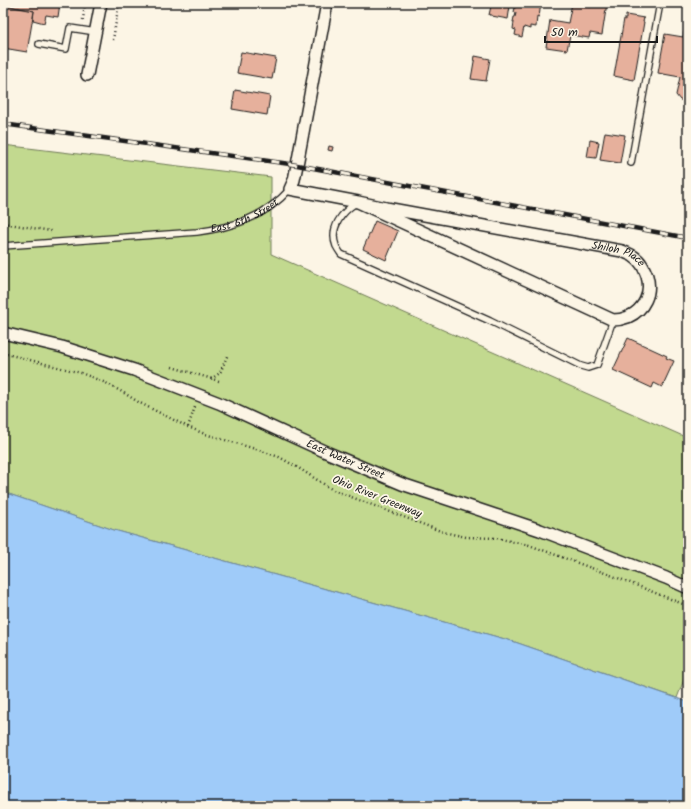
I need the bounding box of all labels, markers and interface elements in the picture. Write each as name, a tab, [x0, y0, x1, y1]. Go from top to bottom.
scale bar	[545, 18, 657, 44]
text: 50 m	[551, 23, 578, 42]
street label: East 6th Street	[209, 194, 284, 239]
street label: Shiloh Place	[590, 237, 650, 271]
street label: East Water Street	[303, 435, 388, 485]
street label: Ohio River Greenway	[330, 471, 425, 523]

